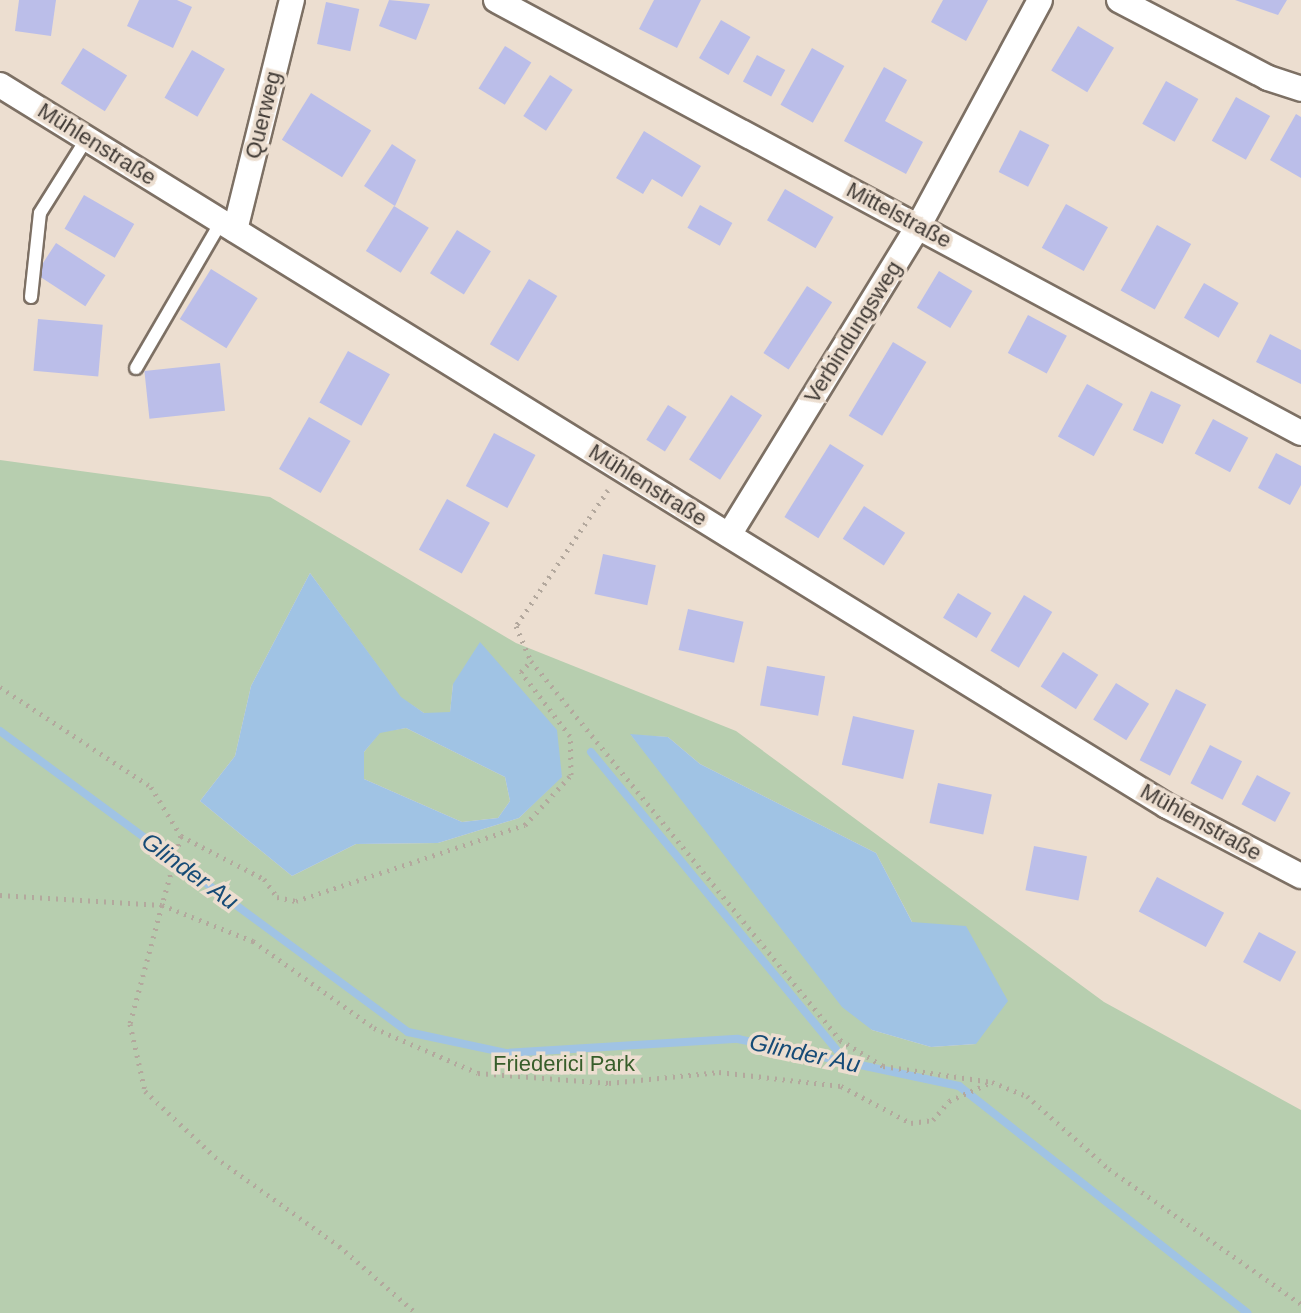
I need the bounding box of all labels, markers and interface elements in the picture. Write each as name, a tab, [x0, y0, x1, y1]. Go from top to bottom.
street label: Querweg	[239, 68, 287, 162]
street label: Mühlenstraße	[33, 97, 161, 191]
street label: Mittelstraße	[842, 176, 956, 254]
street label: Verbindungsweg	[799, 256, 907, 408]
street label: Mühlenstraße	[584, 438, 712, 532]
street label: Mühlenstraße	[1136, 778, 1266, 866]
water label: Glinder Au	[136, 826, 244, 916]
water label: Glinder Au	[747, 1027, 863, 1079]
park label: Friederici Park	[493, 1051, 635, 1077]

